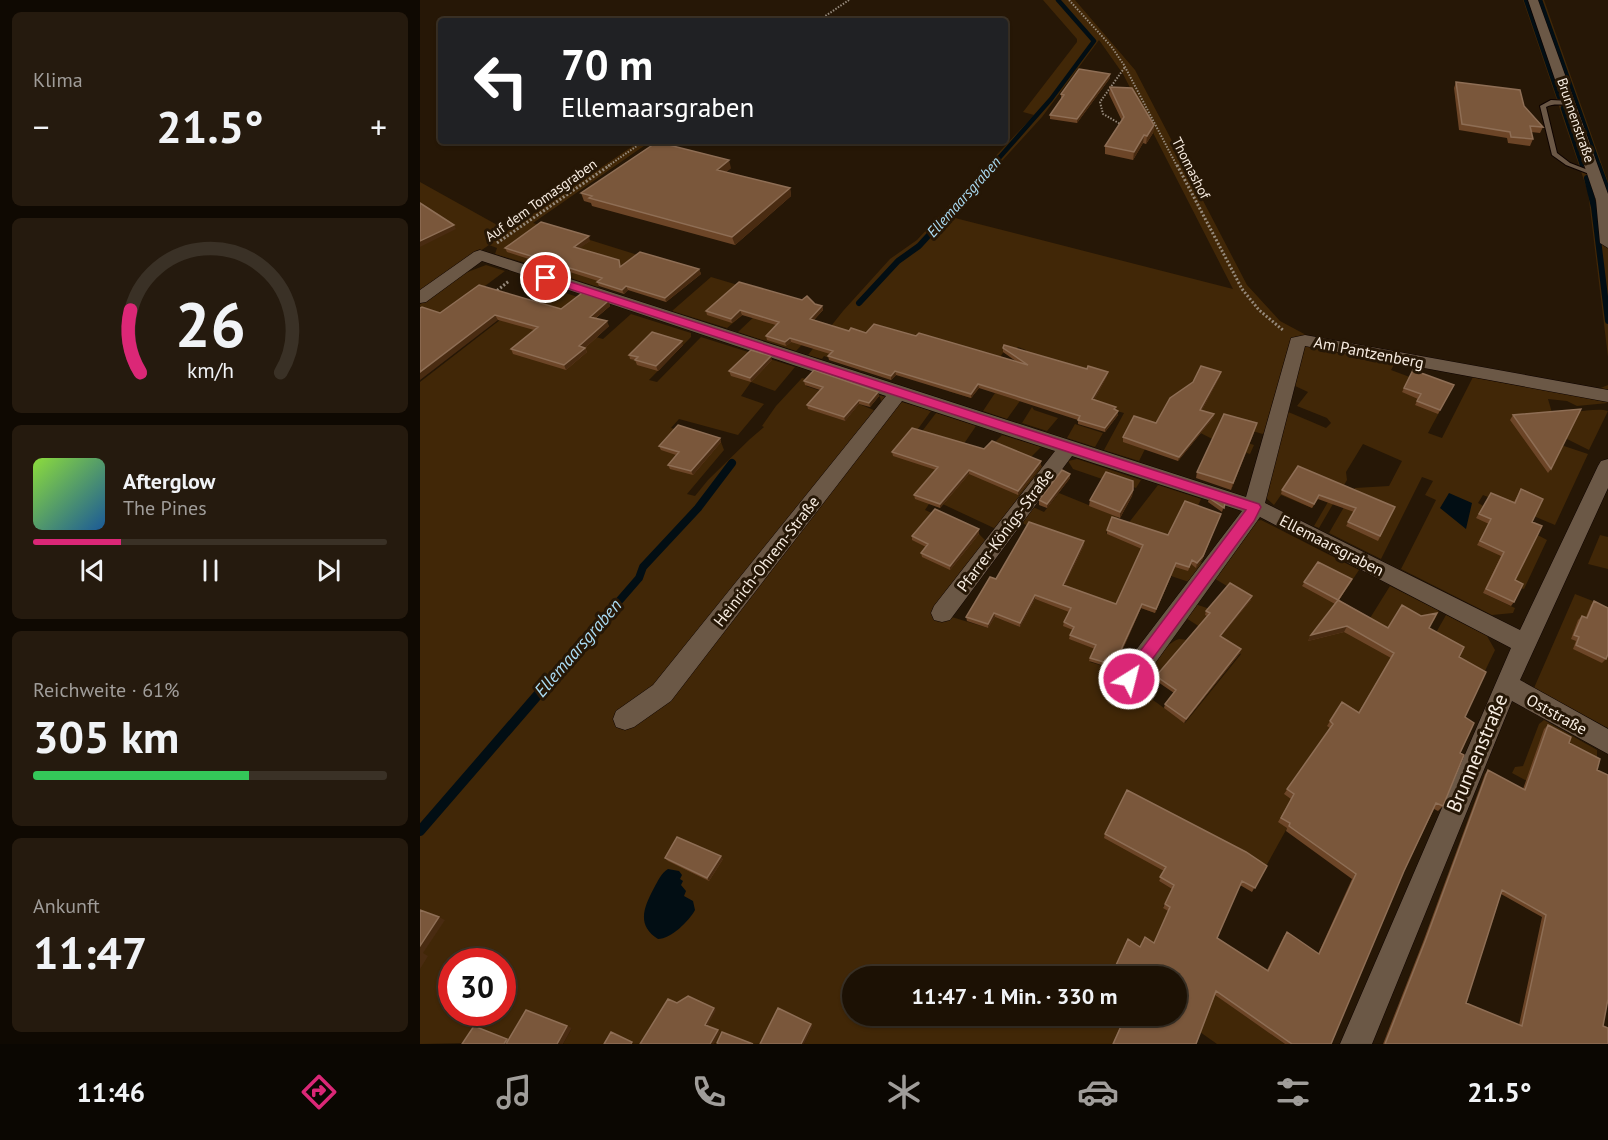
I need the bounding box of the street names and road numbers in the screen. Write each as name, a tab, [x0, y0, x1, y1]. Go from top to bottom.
street label: Brunnenstraße	[1553, 75, 1599, 165]
street label: Thomashof	[1168, 134, 1214, 202]
street label: Auf dem Tomasgraben	[482, 155, 600, 245]
street label: Am Pantzenberg	[1312, 332, 1426, 372]
street label: Pfarrer-Königs-Straße	[952, 465, 1058, 595]
street label: Heinrich-Ohrem-Straße	[709, 492, 823, 630]
street label: Ellemaarsgraben	[1276, 510, 1388, 580]
street label: Oststraße	[1523, 689, 1591, 739]
street label: Brunnenstraße	[1440, 690, 1514, 816]

